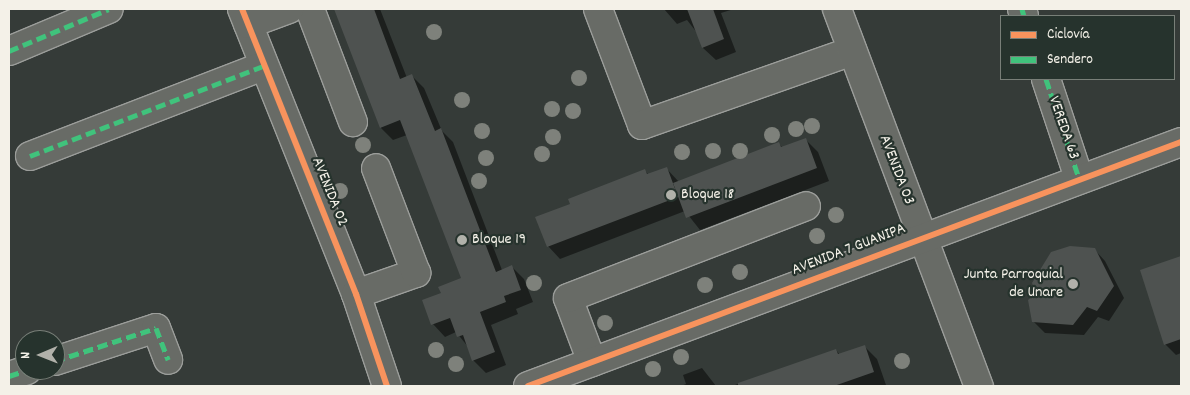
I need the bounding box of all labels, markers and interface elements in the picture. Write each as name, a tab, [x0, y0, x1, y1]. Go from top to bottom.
legend	[1000, 15, 1175, 80]
text: Ciclovía	[1047, 24, 1089, 46]
text: Sendero	[1047, 49, 1093, 71]
street label: VEREDA 63	[1043, 94, 1083, 162]
street label: AVENIDA 03	[874, 132, 918, 208]
street label: AVENIDA 02	[306, 155, 352, 229]
place label: Bloque 18	[681, 185, 734, 205]
marker: Bloque 18	[665, 189, 677, 201]
street label: AVENIDA 7 GUANIPA	[789, 219, 909, 281]
place label: Bloque 19	[472, 230, 526, 250]
marker: Bloque 19	[456, 234, 468, 246]
place label: Junta Parroquial de Unare	[964, 265, 1063, 303]
marker: Junta Parroquial de Unare	[1067, 278, 1079, 290]
north arrow	[15, 330, 65, 380]
text: N	[16, 352, 36, 359]

